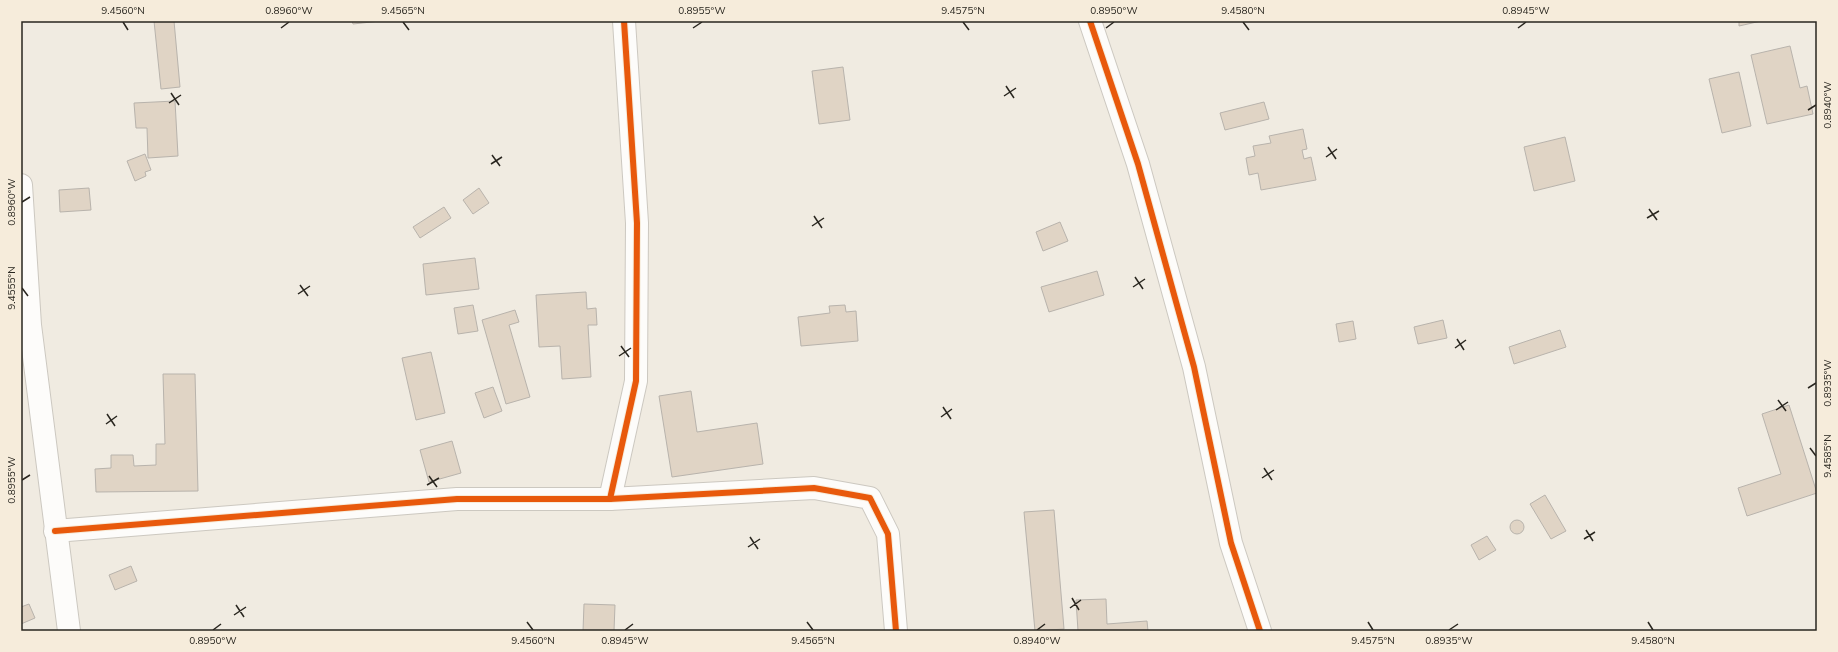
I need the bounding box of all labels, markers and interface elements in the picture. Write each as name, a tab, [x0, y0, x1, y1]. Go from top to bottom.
text: 9.4560°N	[101, 4, 145, 17]
text: 0.8960°W	[265, 4, 313, 17]
text: 9.4565°N	[381, 4, 425, 17]
text: 0.8955°W	[678, 4, 726, 17]
text: 9.4575°N	[941, 4, 985, 17]
text: 0.8950°W	[1090, 4, 1138, 17]
text: 9.4580°N	[1221, 4, 1265, 17]
text: 0.8945°W	[1502, 4, 1550, 17]
text: 0.8940°W	[1821, 81, 1834, 129]
text: 0.8960°W	[5, 178, 18, 226]
text: 9.4555°N	[5, 266, 18, 310]
text: 0.8935°W	[1821, 359, 1834, 407]
text: 9.4585°N	[1821, 434, 1834, 478]
text: 0.8955°W	[5, 456, 18, 504]
text: 0.8950°W	[189, 634, 237, 647]
text: 9.4560°N	[511, 634, 555, 647]
text: 0.8945°W	[601, 634, 649, 647]
text: 9.4565°N	[791, 634, 835, 647]
text: 0.8940°W	[1013, 634, 1061, 647]
text: 9.4575°N	[1351, 634, 1395, 647]
text: 0.8935°W	[1425, 634, 1473, 647]
text: 9.4580°N	[1631, 634, 1675, 647]

